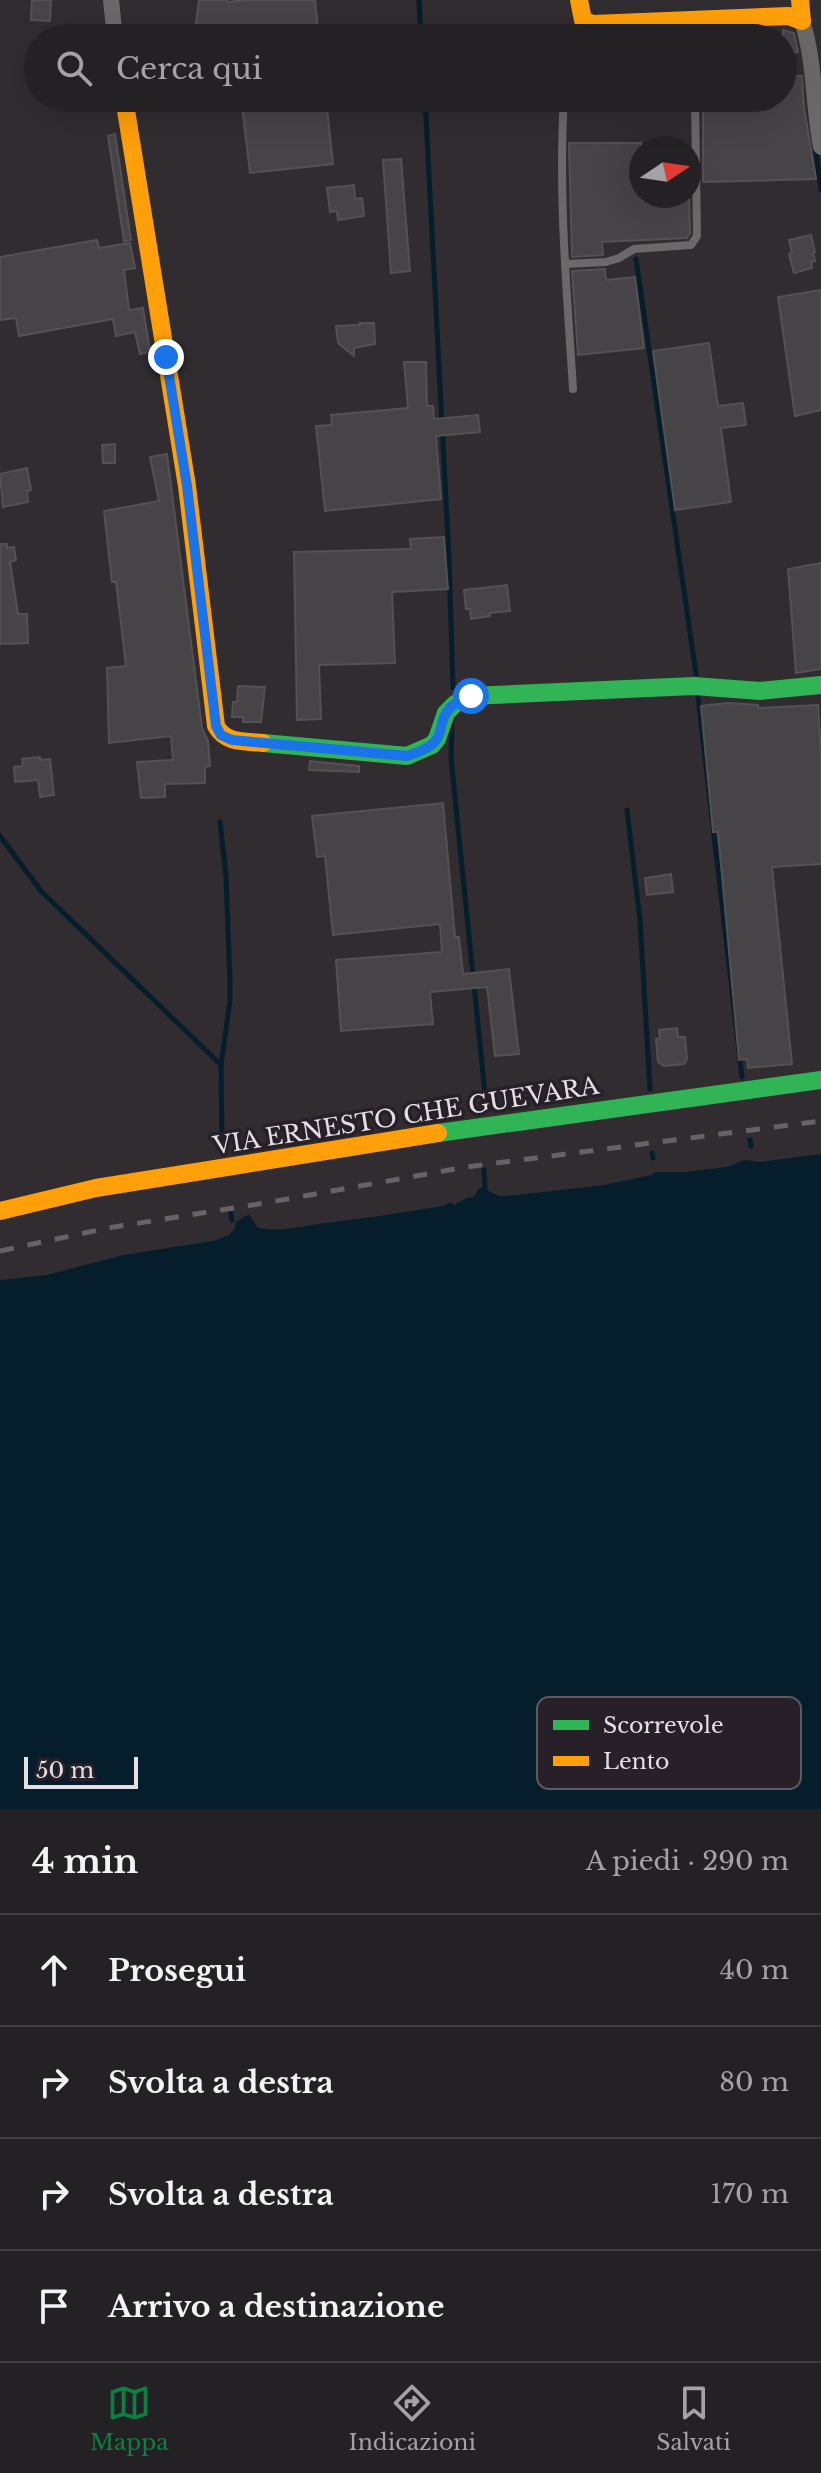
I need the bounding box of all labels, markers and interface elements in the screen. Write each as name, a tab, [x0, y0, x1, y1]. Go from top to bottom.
search box	[24, 24, 797, 112]
icon: search	[52, 46, 96, 90]
text: Cerca qui	[116, 50, 262, 87]
north arrow	[629, 136, 701, 208]
route end	[148, 339, 184, 375]
route start	[453, 678, 489, 714]
street label: VIA ERNESTO CHE GUEVARA	[210, 1071, 601, 1161]
legend	[537, 1697, 801, 1789]
text: Scorrevole	[603, 1712, 724, 1739]
text: Lento	[603, 1748, 669, 1775]
scale bar	[24, 1753, 138, 1789]
text: 50 m	[36, 1757, 94, 1784]
text: 4 min	[32, 1840, 138, 1882]
text: A piedi · 290 m	[586, 1845, 789, 1877]
icon: ahead	[32, 1948, 76, 1992]
text: Prosegui	[108, 1952, 246, 1989]
text: 40 m	[720, 1954, 789, 1986]
icon: right	[32, 2060, 76, 2104]
text: Svolta a destra	[108, 2064, 334, 2101]
text: 80 m	[719, 2066, 789, 2098]
icon: right	[32, 2172, 76, 2216]
text: Svolta a destra	[108, 2176, 334, 2213]
text: 170 m	[710, 2178, 789, 2210]
icon: arrive	[32, 2284, 76, 2328]
text: Arrivo a destinazione	[108, 2288, 444, 2325]
tab: Mappa	[90, 2381, 168, 2456]
tab: Indicazioni	[349, 2381, 476, 2456]
tab: Salvati	[656, 2381, 731, 2456]

